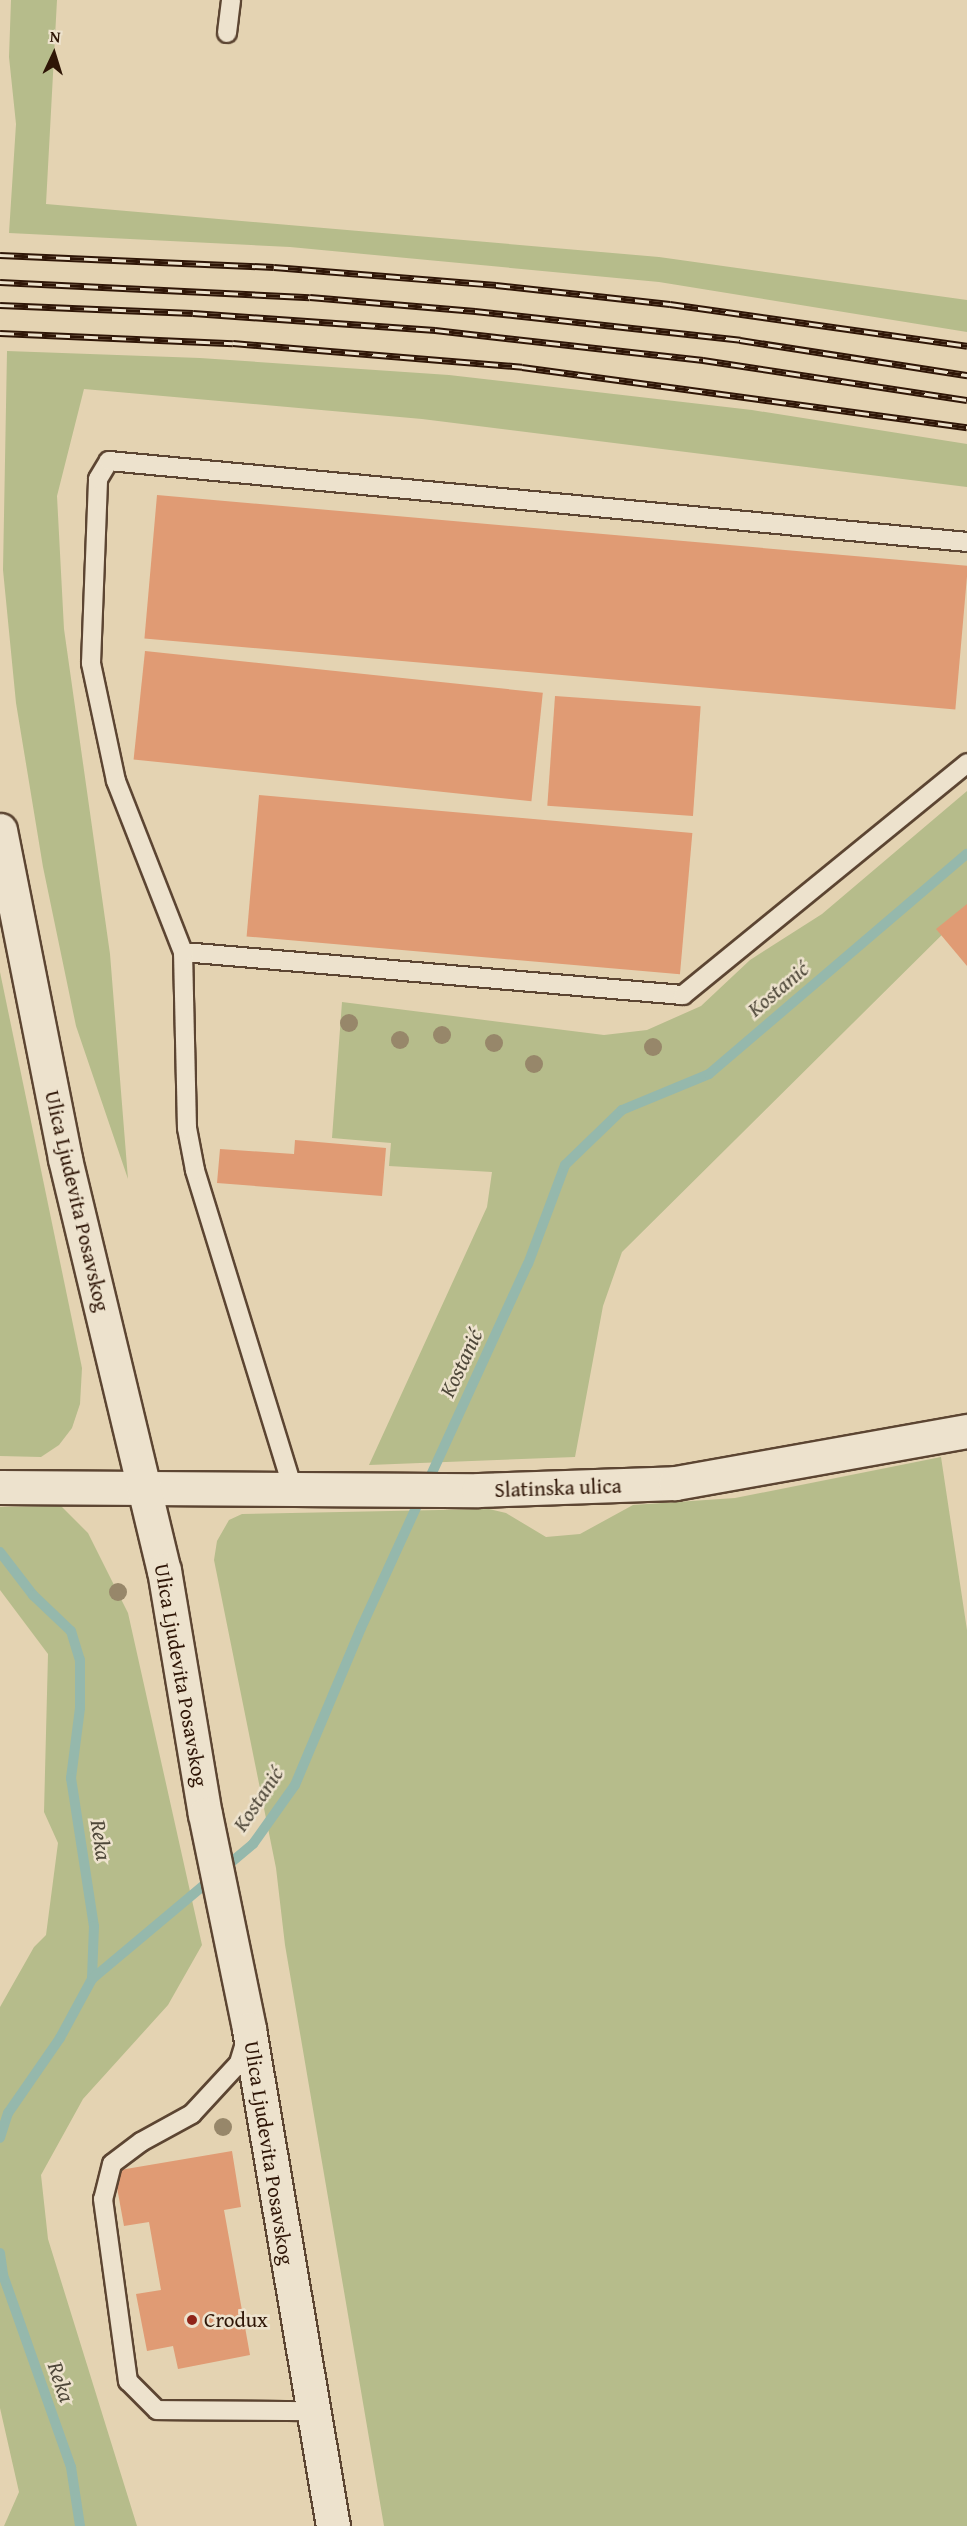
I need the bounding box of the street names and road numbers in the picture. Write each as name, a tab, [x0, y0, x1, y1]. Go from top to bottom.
street label: Ulica Ljudevita Posavskog	[39, 1088, 115, 1314]
street label: Slatinska ulica	[494, 1473, 622, 1503]
street label: Ulica Ljudevita Posavskog	[149, 1561, 213, 1789]
street label: Ulica Ljudevita Posavskog	[239, 2039, 299, 2267]

